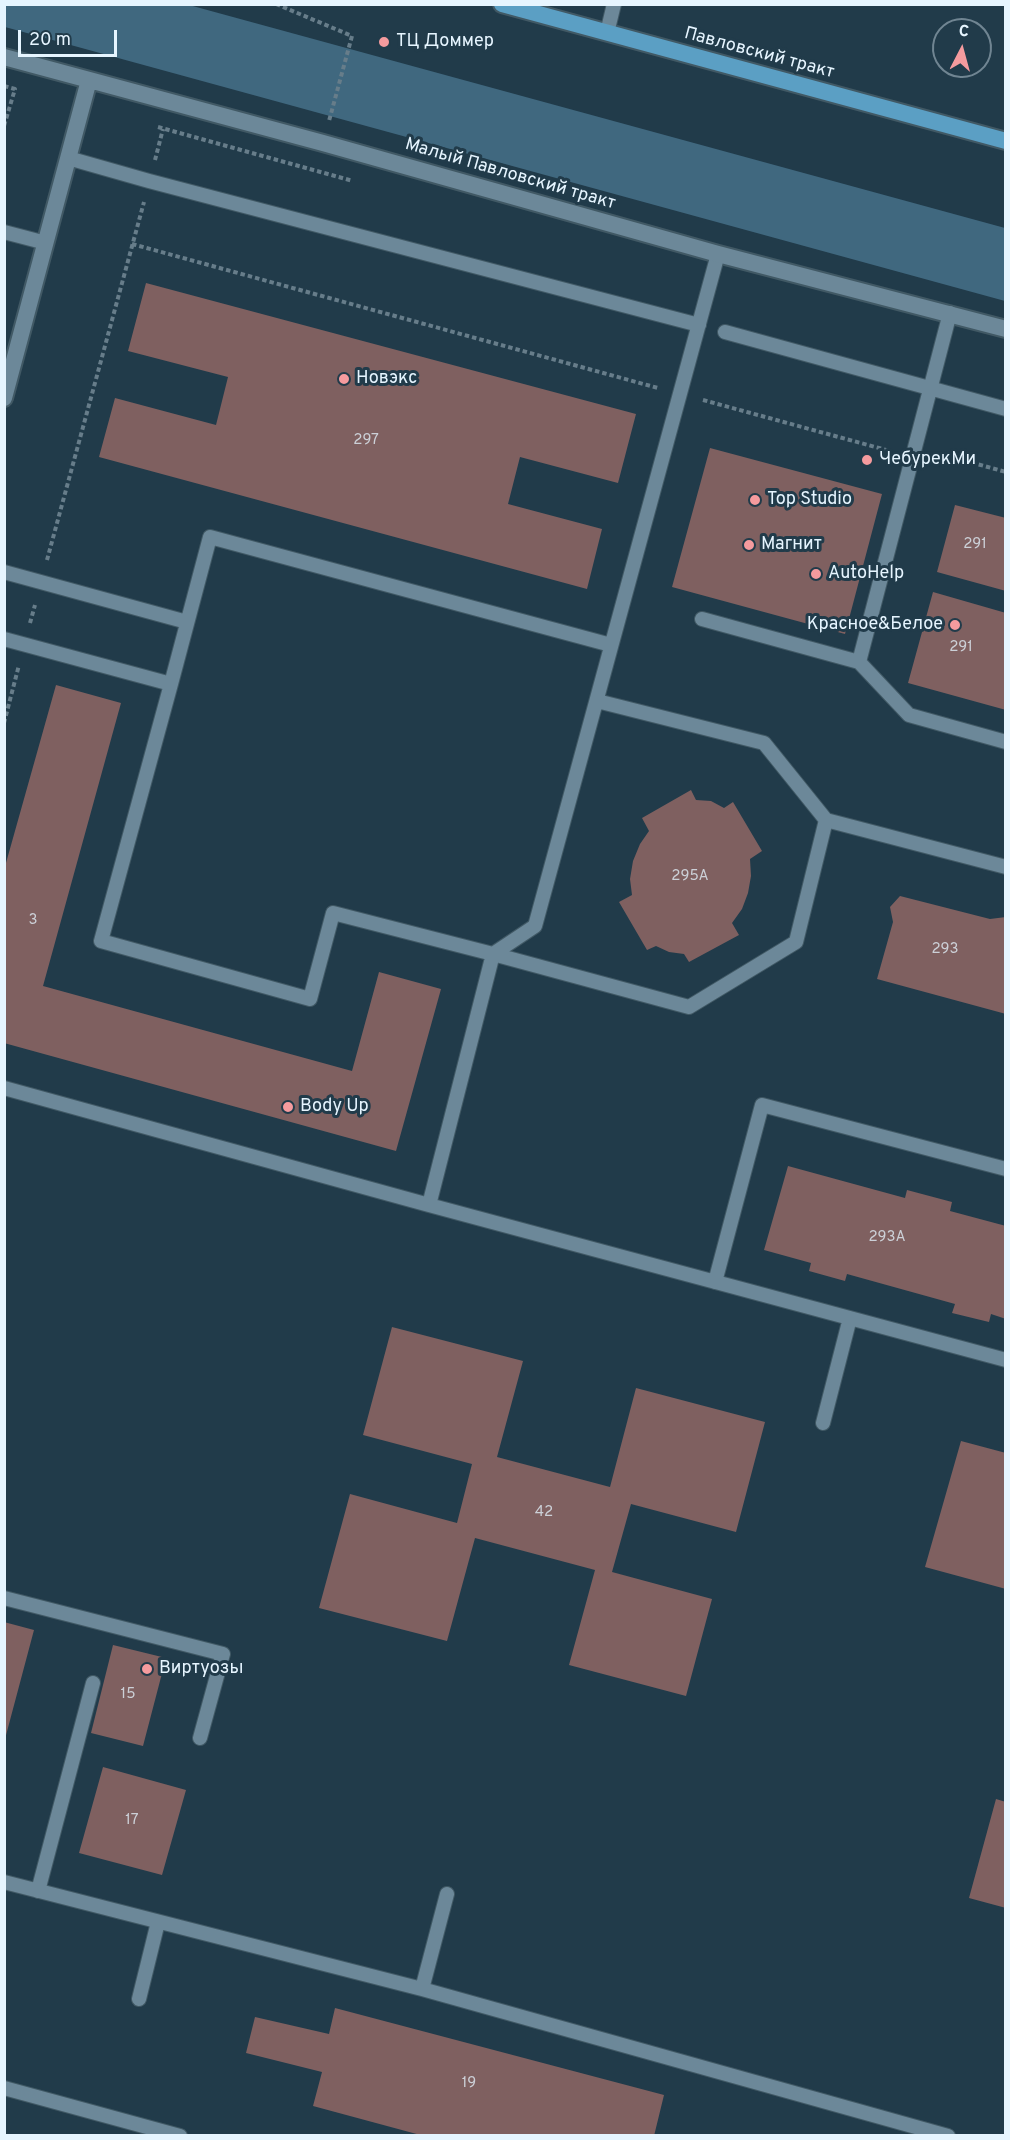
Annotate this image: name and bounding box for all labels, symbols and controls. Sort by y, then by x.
scale bar [21,18,120,56]
north arrow [932,18,992,78]
text: С [958,22,970,43]
street label: Павловский тракт [682,24,836,84]
text: 20 m [29,29,71,52]
place label: ТЦ Доммер [396,31,494,53]
marker: ТЦ Доммер [377,35,391,49]
street label: Малый Павловский тракт [402,135,618,215]
place label: Новэкс [356,368,417,390]
marker: Новэкс [337,372,351,386]
house number: 297 [353,432,379,450]
place label: ЧебурекМи [879,449,976,471]
marker: ЧебурекМи [860,453,874,467]
place label: Top Studio [767,489,852,511]
marker: Top Studio [748,493,762,507]
place label: Магнит [761,534,822,556]
house number: 291 [963,536,987,554]
marker: Магнит [742,538,756,552]
place label: AutoHelp [828,563,904,585]
marker: AutoHelp [809,567,823,581]
place label: Красное&Белое [807,614,943,636]
marker: Красное&Белое [948,618,962,632]
house number: 291 [949,639,973,657]
house number: 295А [671,868,709,886]
house number: 3 [28,912,38,930]
house number: 293 [931,941,959,959]
place label: Body Up [300,1096,369,1118]
marker: Body Up [281,1100,295,1114]
house number: 293А [868,1229,906,1247]
house number: 42 [535,1504,553,1522]
place label: Виртуозы [159,1658,243,1680]
marker: Виртуозы [140,1662,154,1676]
house number: 15 [121,1686,135,1704]
house number: 17 [125,1812,139,1830]
house number: 19 [462,2075,476,2093]

